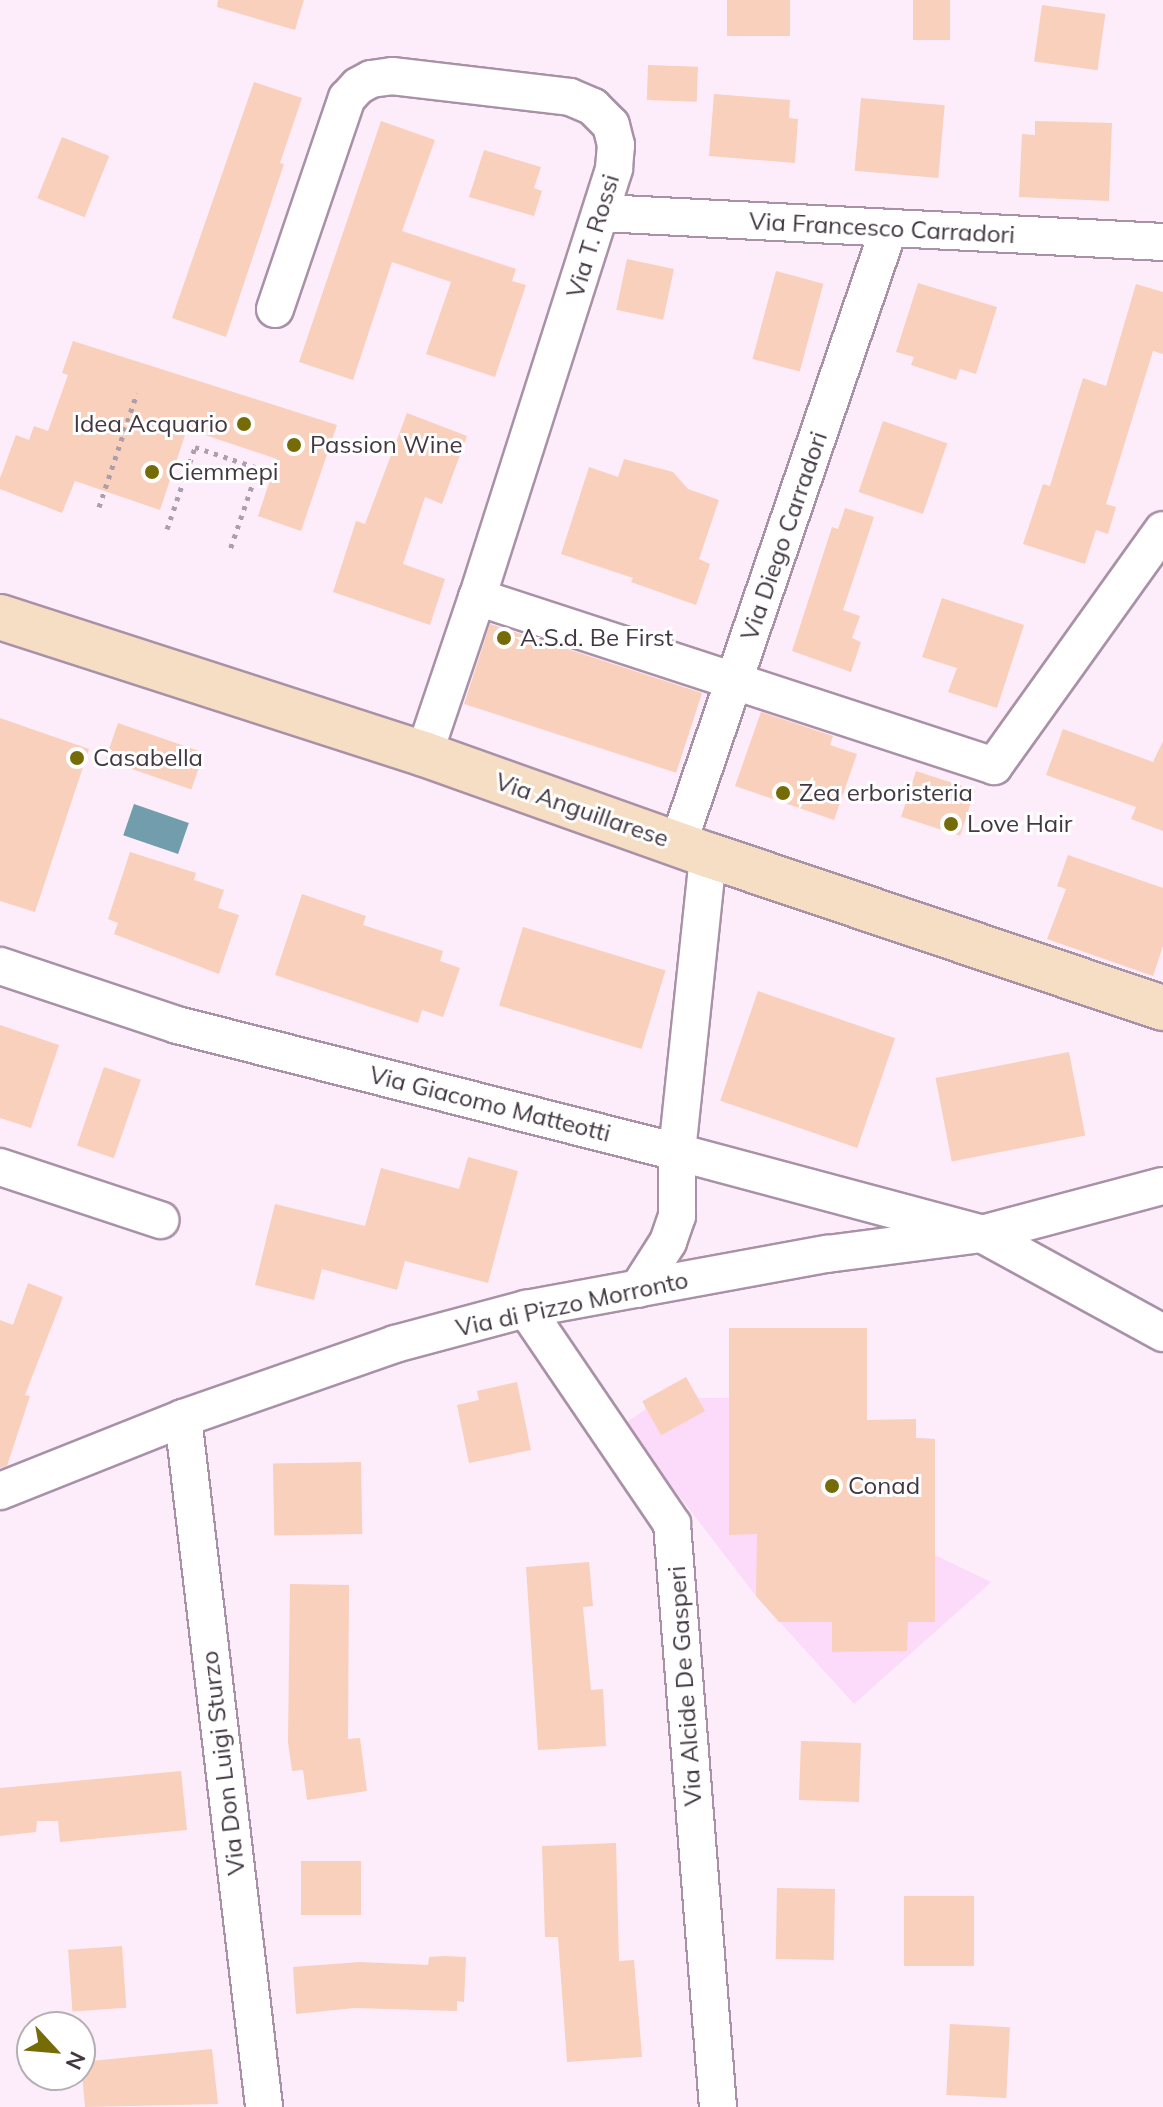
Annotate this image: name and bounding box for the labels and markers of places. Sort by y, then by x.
place label: Idea Acquario [74,410,228,438]
marker: Idea Acquario [235,415,253,433]
place label: Passion Wine [310,431,463,459]
marker: Passion Wine [285,436,303,454]
place label: Ciemmepi [168,458,278,486]
marker: Ciemmepi [143,463,161,481]
place label: A.S.d. Be First [520,624,673,652]
marker: A.S.d. Be First [495,629,513,647]
place label: Casabella [93,744,203,772]
marker: Casabella [68,749,86,767]
place label: Zea erboristeria [799,779,973,807]
marker: Zea erboristeria [774,784,792,802]
place label: Love Hair [967,810,1073,838]
marker: Love Hair [942,815,960,833]
place label: Conad [848,1472,920,1500]
marker: Conad [823,1477,841,1495]

